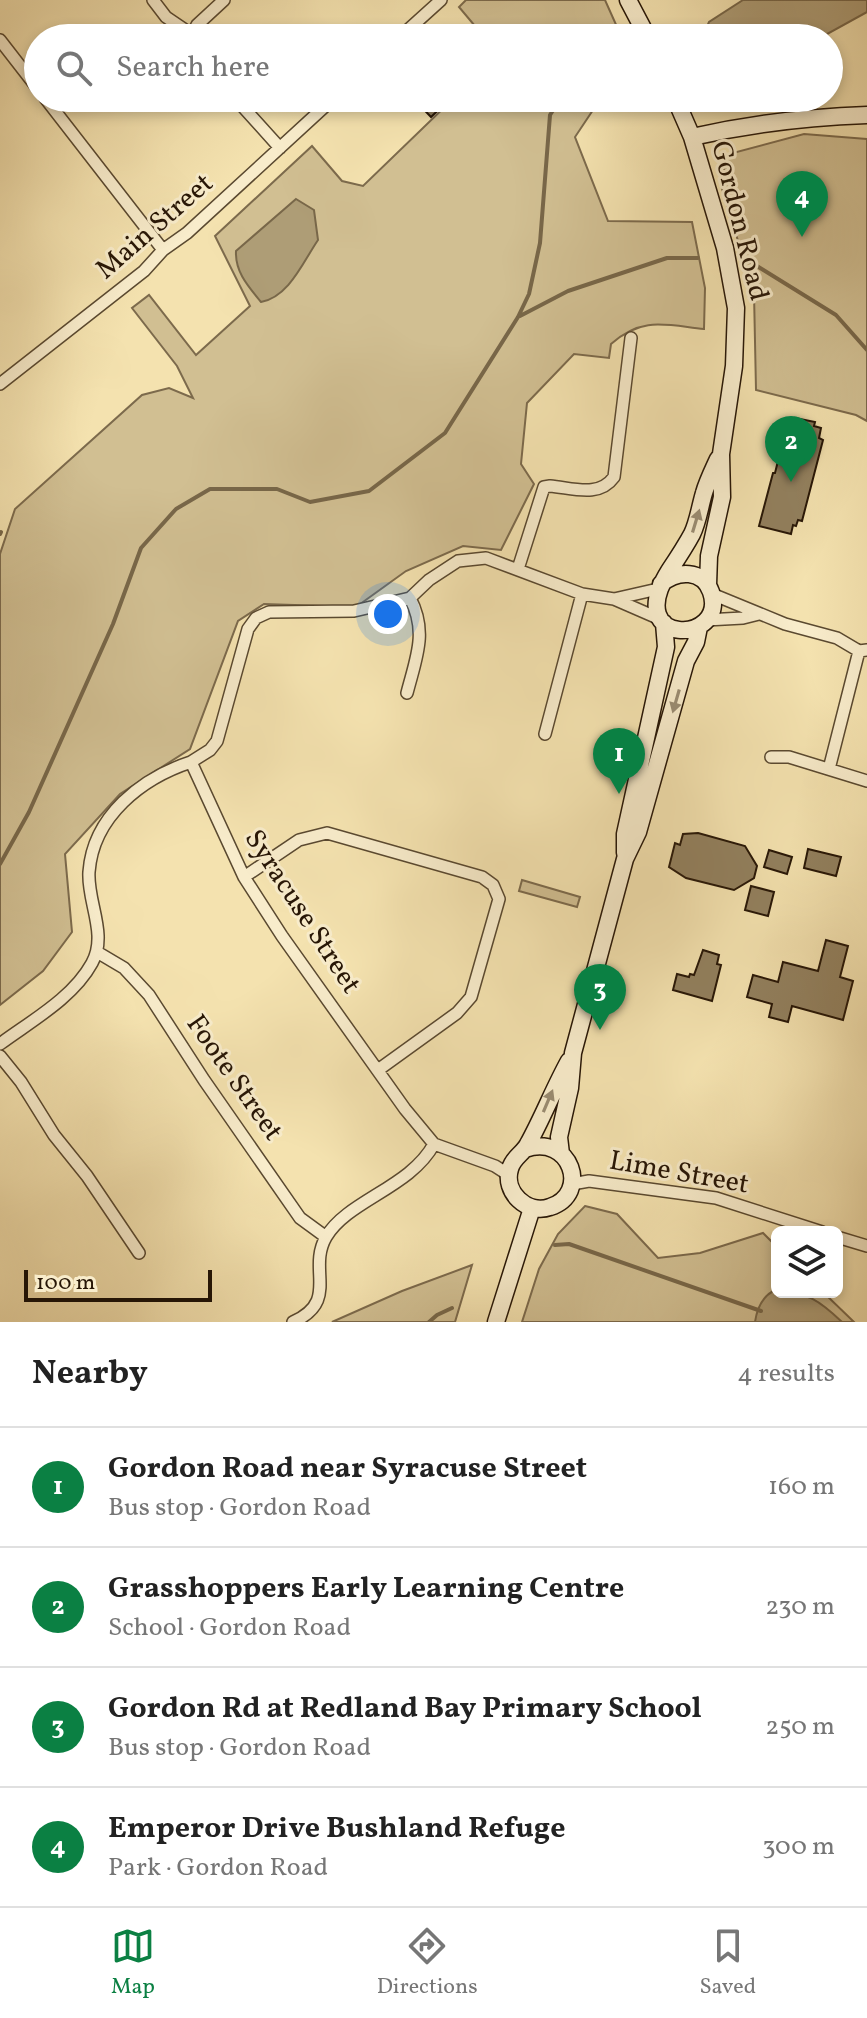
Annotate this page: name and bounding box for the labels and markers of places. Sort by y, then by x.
pin: 4 [776,171,828,237]
pin: 2 [765,416,817,482]
pin: 1 [593,728,645,794]
pin: 3 [574,964,626,1030]

